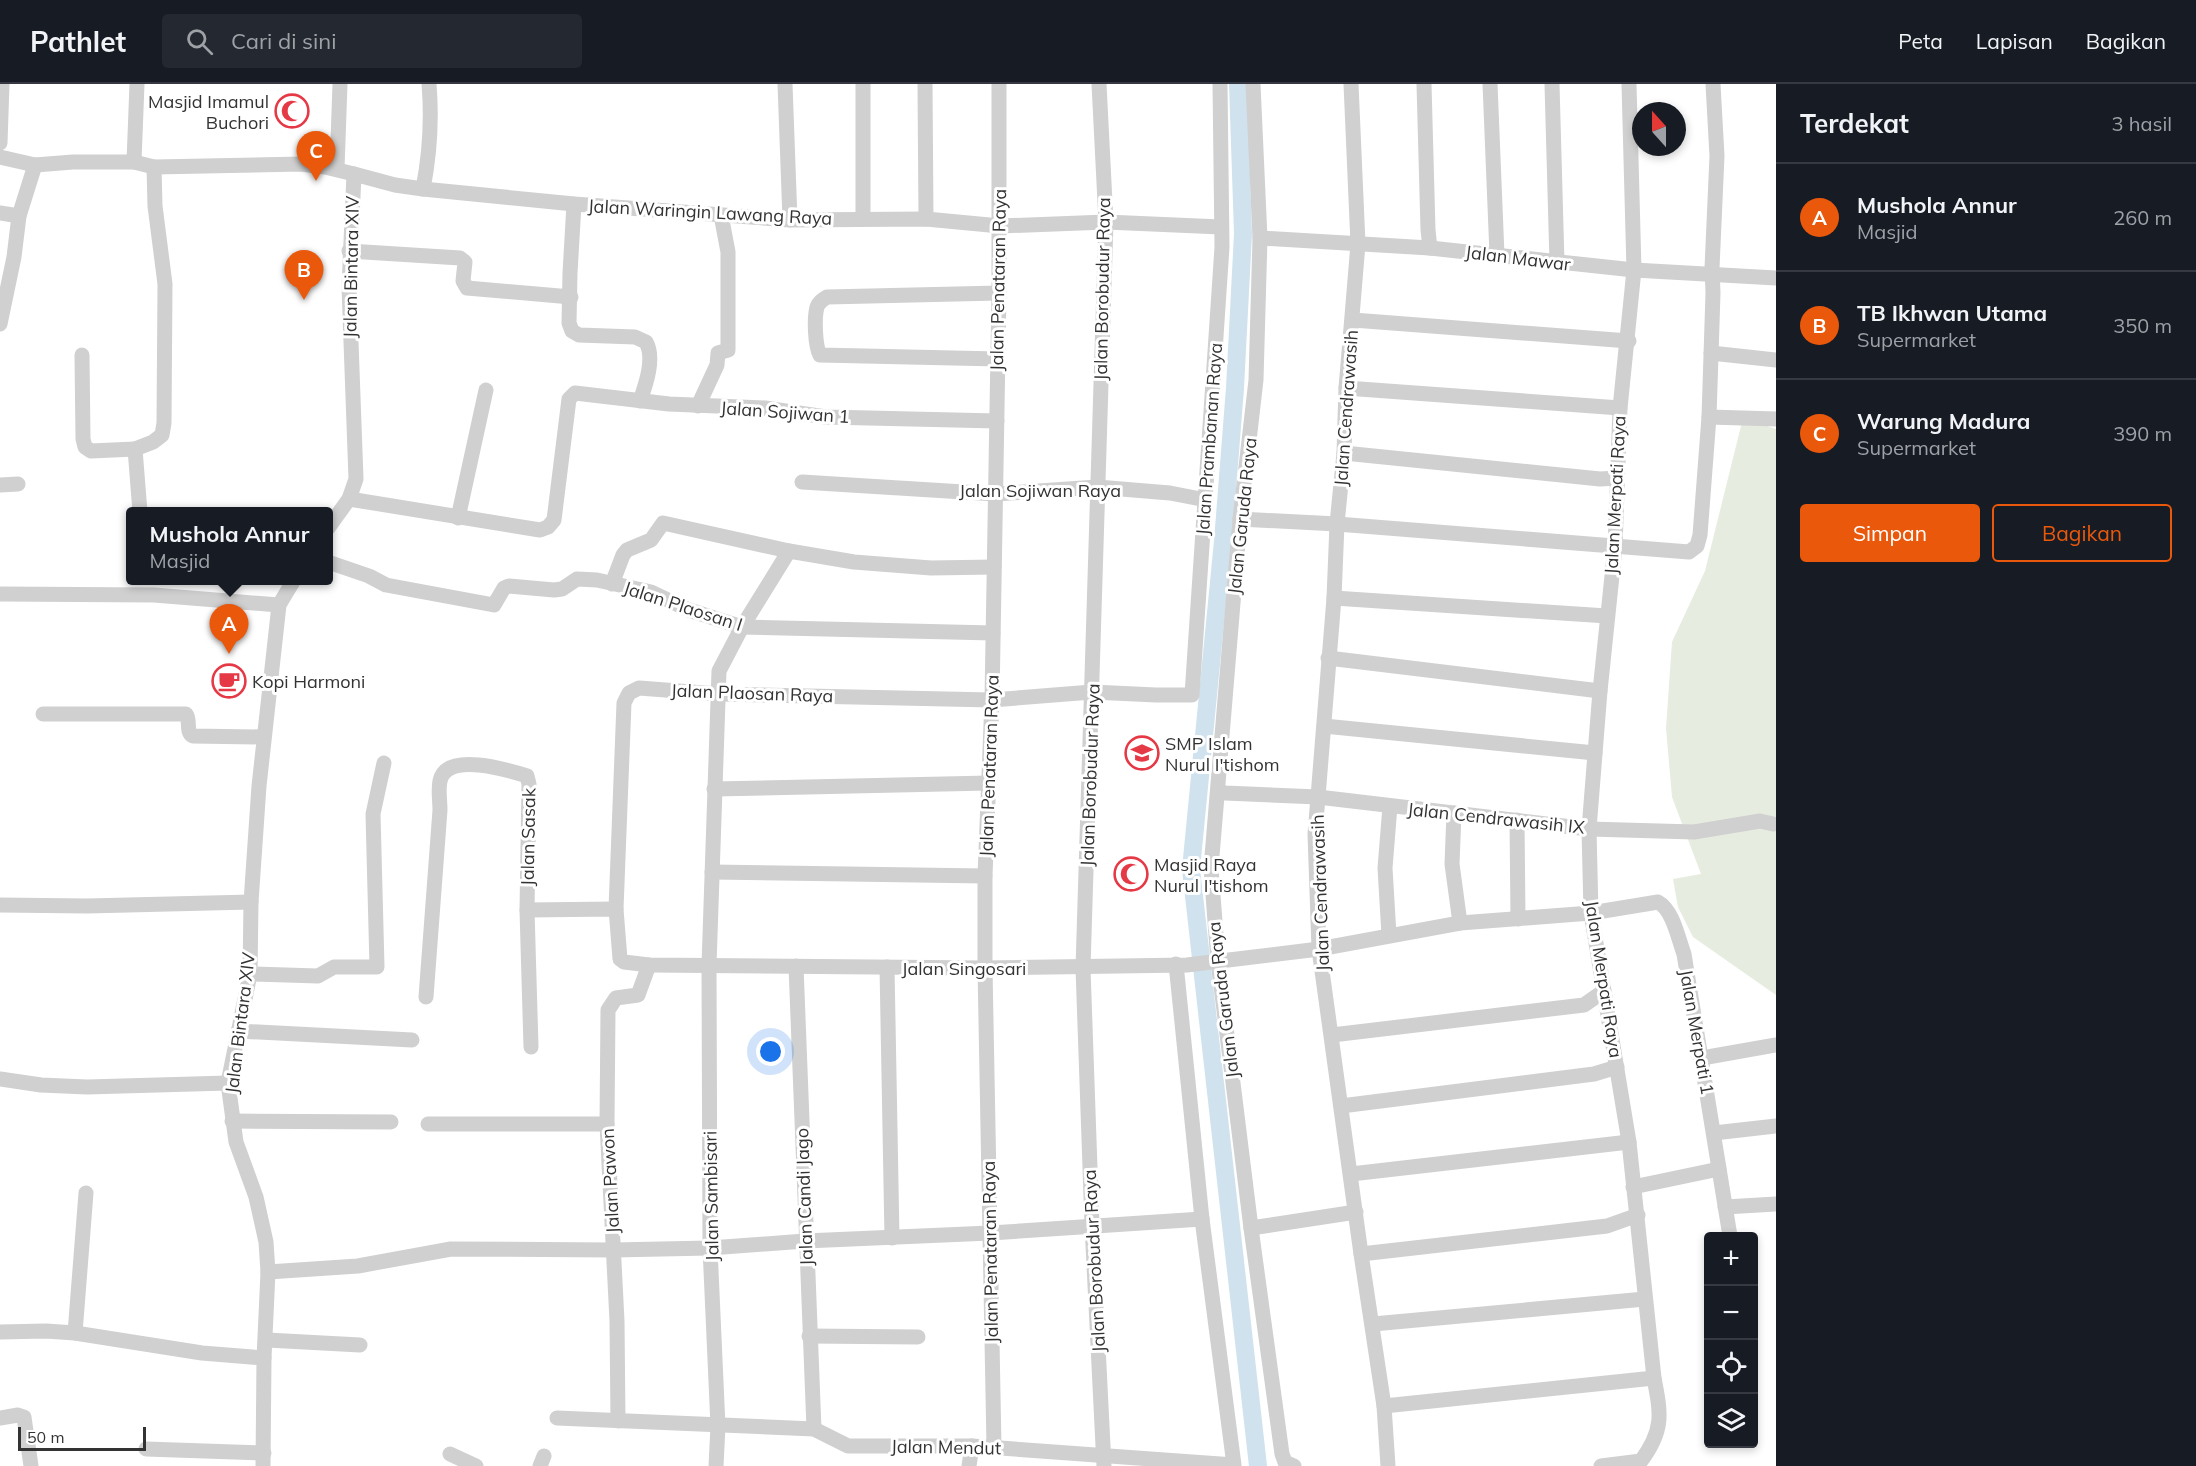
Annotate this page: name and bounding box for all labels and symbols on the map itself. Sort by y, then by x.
place label: Masjid Imamul Buchori [148,90,269,134]
mosque icon: Masjid Imamul Buchori [274,93,310,129]
north arrow [1632,102,1686,156]
pin: C [296,132,336,181]
street label: Jalan Penataran Raya [985,189,1011,371]
street label: Jalan Waringin Lawang Raya [587,194,833,230]
street label: Jalan Bintara XIV [338,195,364,338]
street label: Jalan Borobudur Raya [1089,197,1115,381]
street label: Jalan Mawar [1464,240,1572,276]
pin: B [284,250,324,300]
street label: Jalan Cendrawasih [1329,329,1363,487]
street label: Jalan Prambanan Raya [1191,342,1227,536]
street label: Jalan Sojiwan 1 [720,396,850,428]
street label: Jalan Merpati Raya [1599,415,1631,575]
street label: Jalan Garuda Raya [1222,436,1262,596]
street label: Jalan Sojiwan Raya [959,479,1121,502]
street label: Jalan Plaosan I [621,576,745,636]
pin: A [210,604,248,654]
cafe icon: Kopi Harmoni [211,663,247,699]
place label: Kopi Harmoni [252,670,365,693]
street label: Jalan Penataran Raya [974,674,1004,858]
street label: Jalan Plaosan Raya [670,679,834,707]
street label: Jalan Borobudur Raya [1075,683,1105,867]
place label: SMP Islam Nurul I'tishom [1165,732,1280,776]
school or university icon: SMP Islam Nurul I'tishom [1124,735,1160,771]
street label: Jalan Sasak [516,787,540,886]
street label: Jalan Cendrawasih IX [1406,797,1586,839]
street label: Jalan Cendrawasih [1306,814,1334,972]
place label: Masjid Raya Nurul I'tishom [1154,853,1269,897]
mosque icon: Masjid Raya Nurul I'tishom [1113,856,1149,892]
street label: Jalan Merpati Raya [1580,899,1628,1059]
street label: Jalan Garuda Raya [1202,920,1244,1080]
street label: Jalan Bintara XIV [220,951,260,1095]
street label: Jalan Singosari [902,957,1026,980]
street label: Jalan Merpati 1 [1675,968,1719,1096]
your location [756,1037,785,1066]
street label: Jalan Pawon [596,1128,624,1234]
street label: Jalan Candi Jago [790,1128,818,1266]
street label: Jalan Sambisari [698,1131,724,1261]
street label: Jalan Penataran Raya [977,1161,1003,1343]
street label: Jalan Borobudur Raya [1078,1169,1110,1353]
scale bar [18,1424,146,1452]
street label: Jalan Mendut [891,1435,1001,1459]

